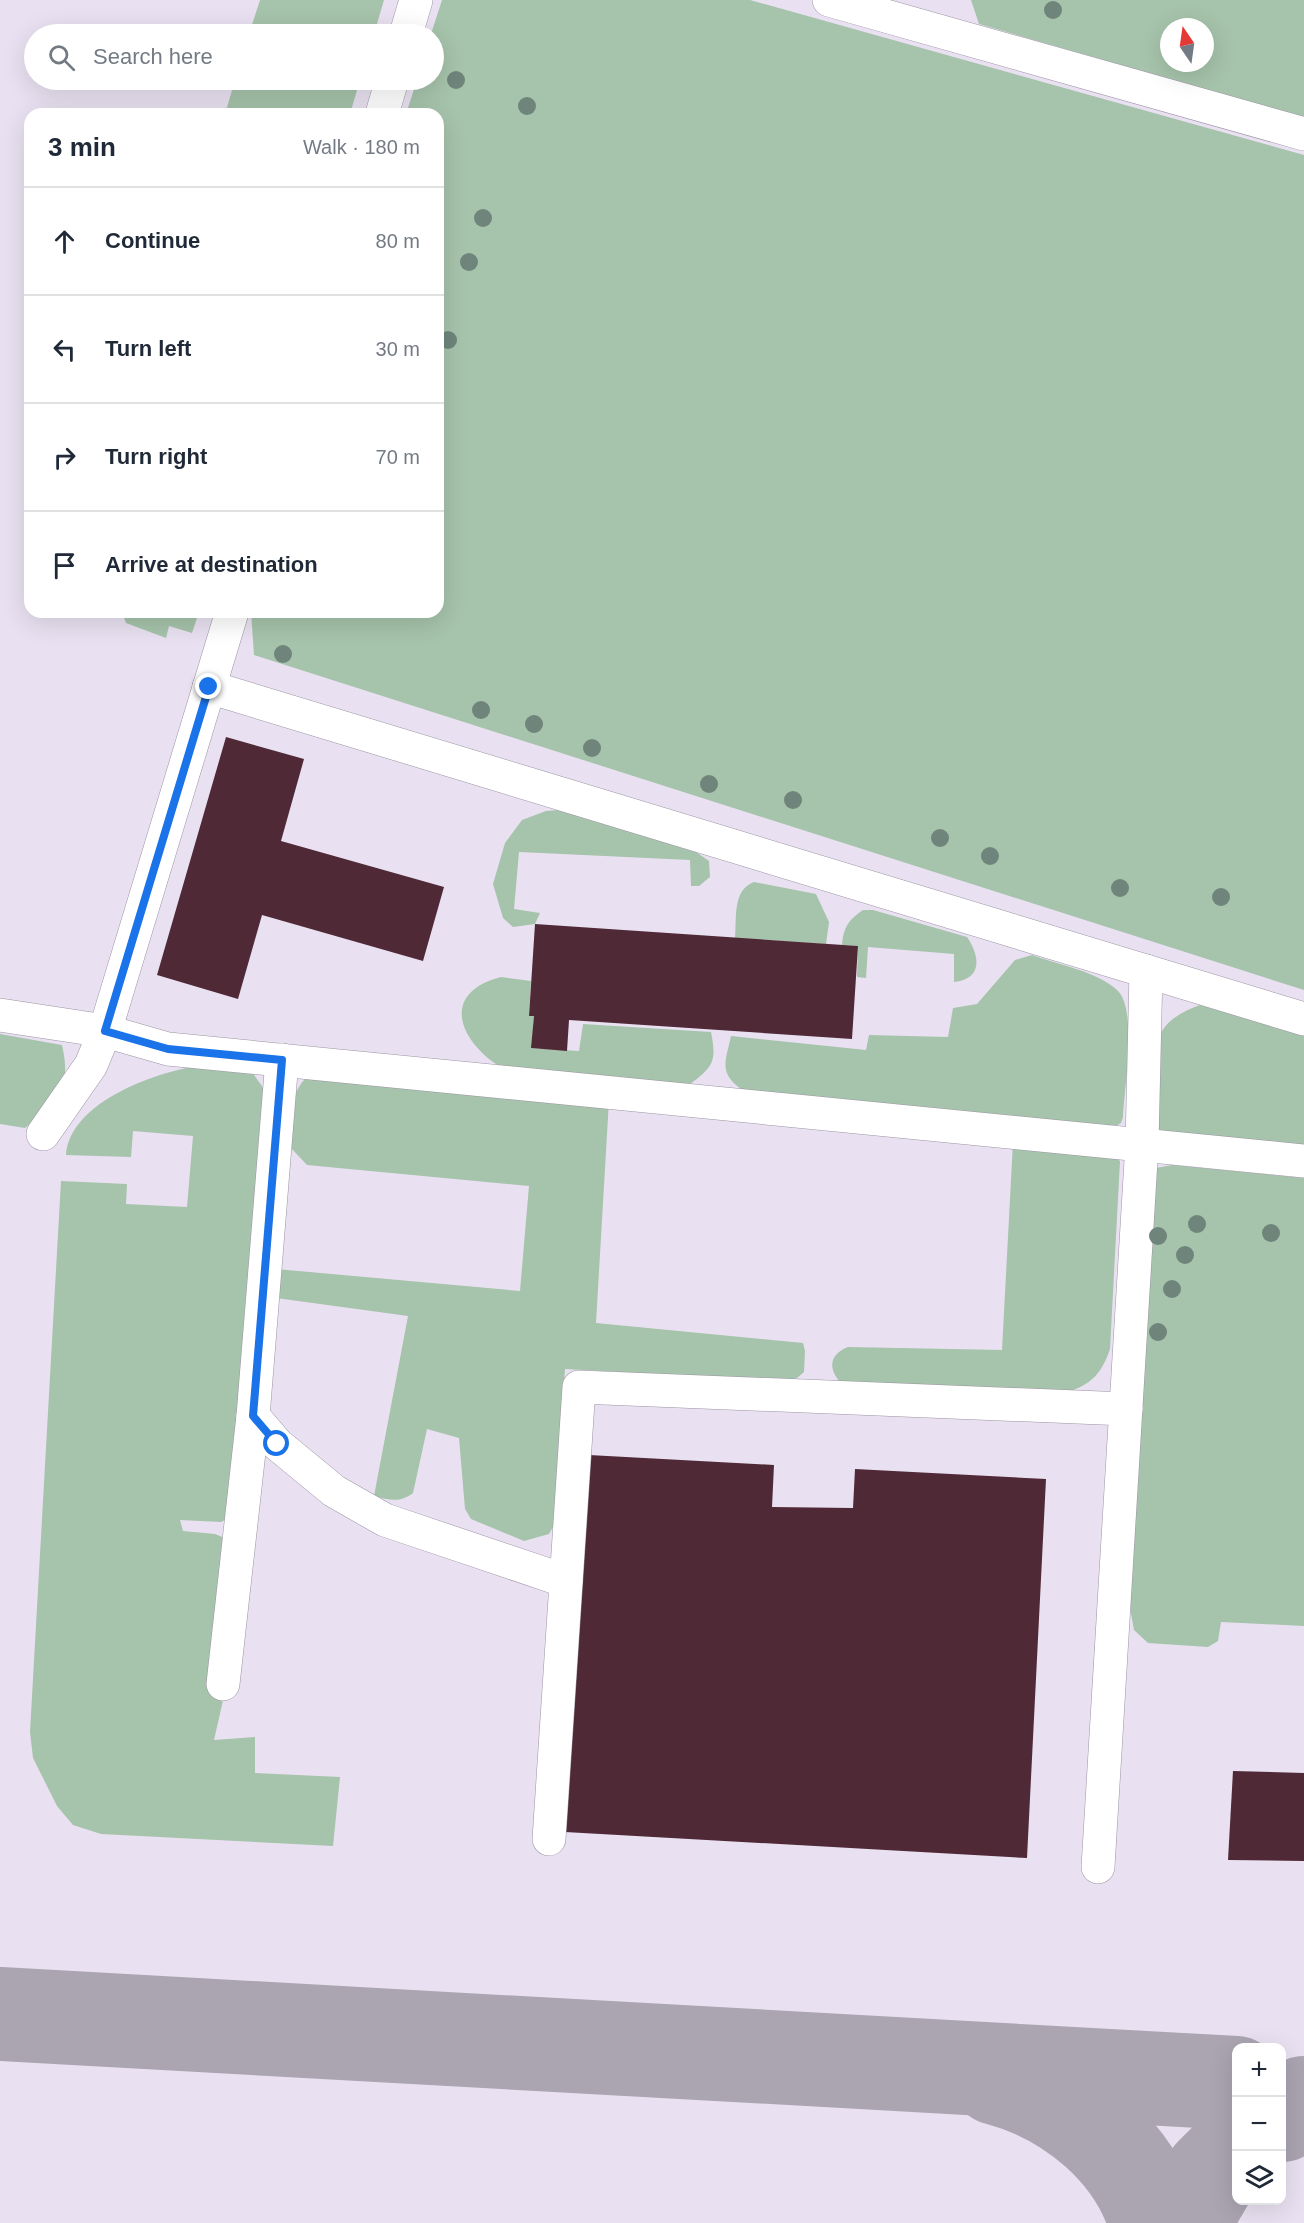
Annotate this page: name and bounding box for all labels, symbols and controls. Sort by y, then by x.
north arrow [1160,18,1214,72]
search box [24,24,444,90]
icon: search [45,41,78,74]
text: Search here [93,44,213,69]
text: 3 min [48,132,116,162]
text: Walk · 180 m [303,136,420,158]
icon: ahead [48,225,81,258]
text: Continue [105,228,200,253]
text: 80 m [376,230,420,252]
icon: left [48,333,81,366]
text: Turn left [105,336,191,361]
text: 30 m [376,338,420,360]
icon: right [48,441,81,474]
text: Turn right [105,444,207,469]
text: 70 m [376,446,420,468]
icon: arrive [48,549,81,582]
text: Arrive at destination [105,552,318,577]
route end [195,673,221,699]
route start [263,1430,289,1456]
map controls [1232,2043,1286,2205]
button: + [1232,2043,1286,2097]
button: − [1232,2097,1286,2151]
button: layers [1232,2151,1286,2205]

